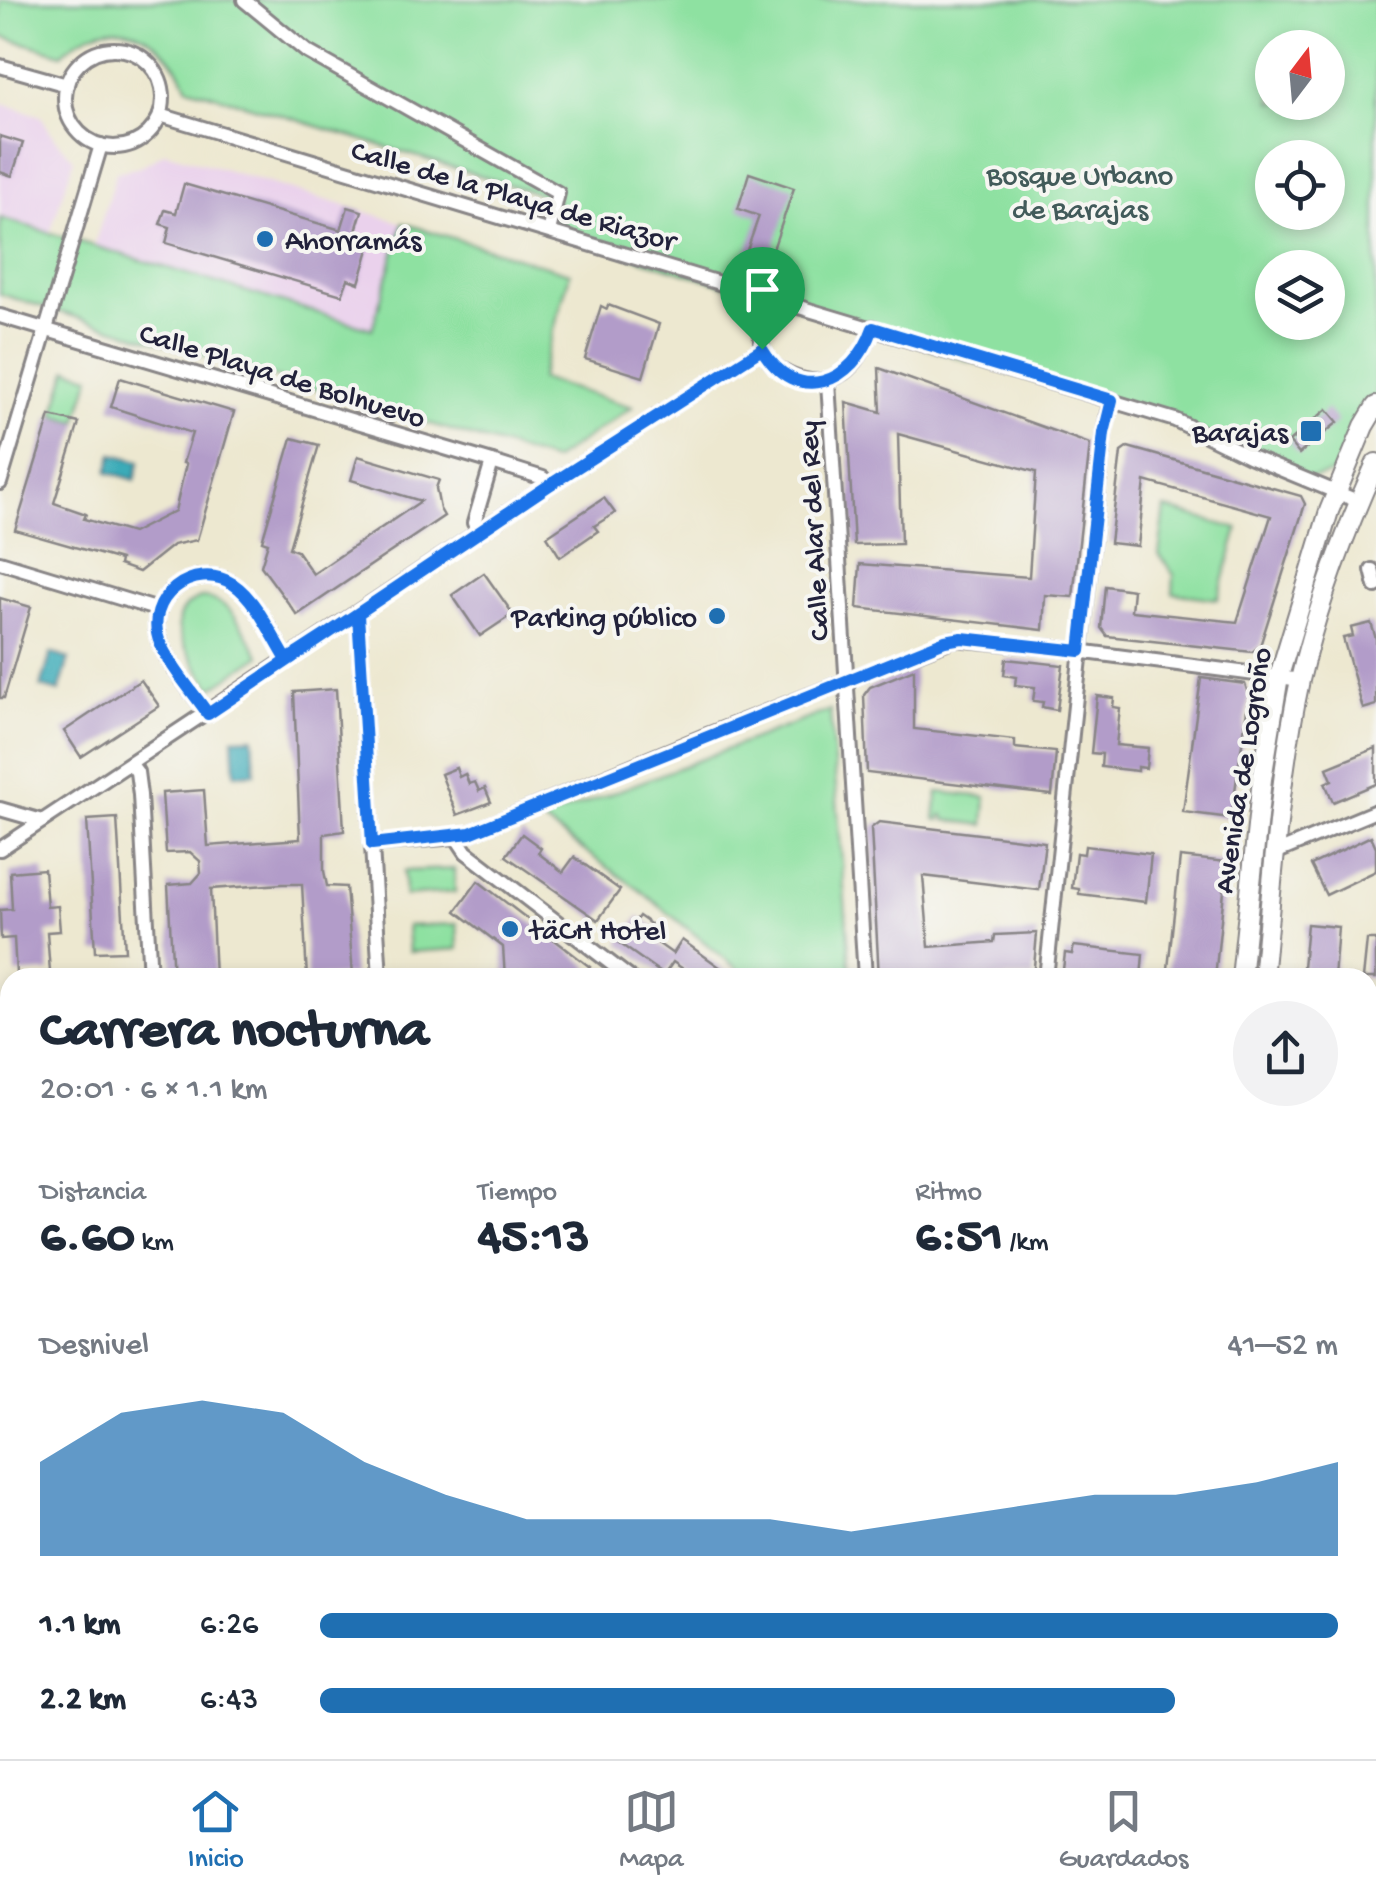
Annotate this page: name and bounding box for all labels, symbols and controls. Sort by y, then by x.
north arrow [1255,30,1345,120]
map controls [1255,30,1345,340]
street label: Calle de la Playa de Riazor [346,135,681,262]
button: locate [1255,140,1345,230]
park label: Bosque Urbano de Barajas [986,161,1173,230]
place label: Ahorramás [285,226,422,261]
marker: Ahorramás [254,228,276,250]
pin [720,247,805,350]
button: layers [1255,250,1345,340]
icon: arrive [735,262,790,317]
street label: Calle Playa de Bolnuevo [134,318,429,439]
place label: Barajas [1191,418,1289,453]
marker: Barajas [1298,418,1324,444]
street label: Calle Alar del Rey [793,420,840,642]
place label: Parking público [510,603,697,638]
marker: Parking público [706,605,728,627]
street label: Avenida de Logroño [1209,645,1282,896]
place label: täCH Hotel [528,916,666,951]
marker: täCH Hotel [499,918,521,940]
button: share [1233,1001,1338,1106]
text: Carrera nocturna [40,1002,428,1066]
text: 20:01 · 6 × 1.1 km [40,1072,267,1110]
text: Distancia [40,1177,146,1210]
text: Tiempo [478,1177,557,1210]
text: Ritmo [915,1177,982,1210]
text: 6.60 [40,1210,135,1269]
text: 45:13 [478,1210,589,1269]
text: 6:51 [915,1210,1003,1269]
text: km [135,1227,174,1260]
text: /km [1003,1227,1049,1260]
text: Desnivel [40,1328,149,1366]
text: 41–52 m [1228,1328,1338,1366]
text: 1.1 km [40,1607,120,1645]
text: 6:26 [200,1607,258,1645]
text: 2.2 km [40,1682,126,1720]
text: 6:43 [200,1682,258,1720]
tab: Inicio [188,1784,244,1877]
tab: Mapa [619,1784,684,1877]
tab: Guardados [1059,1784,1188,1877]

